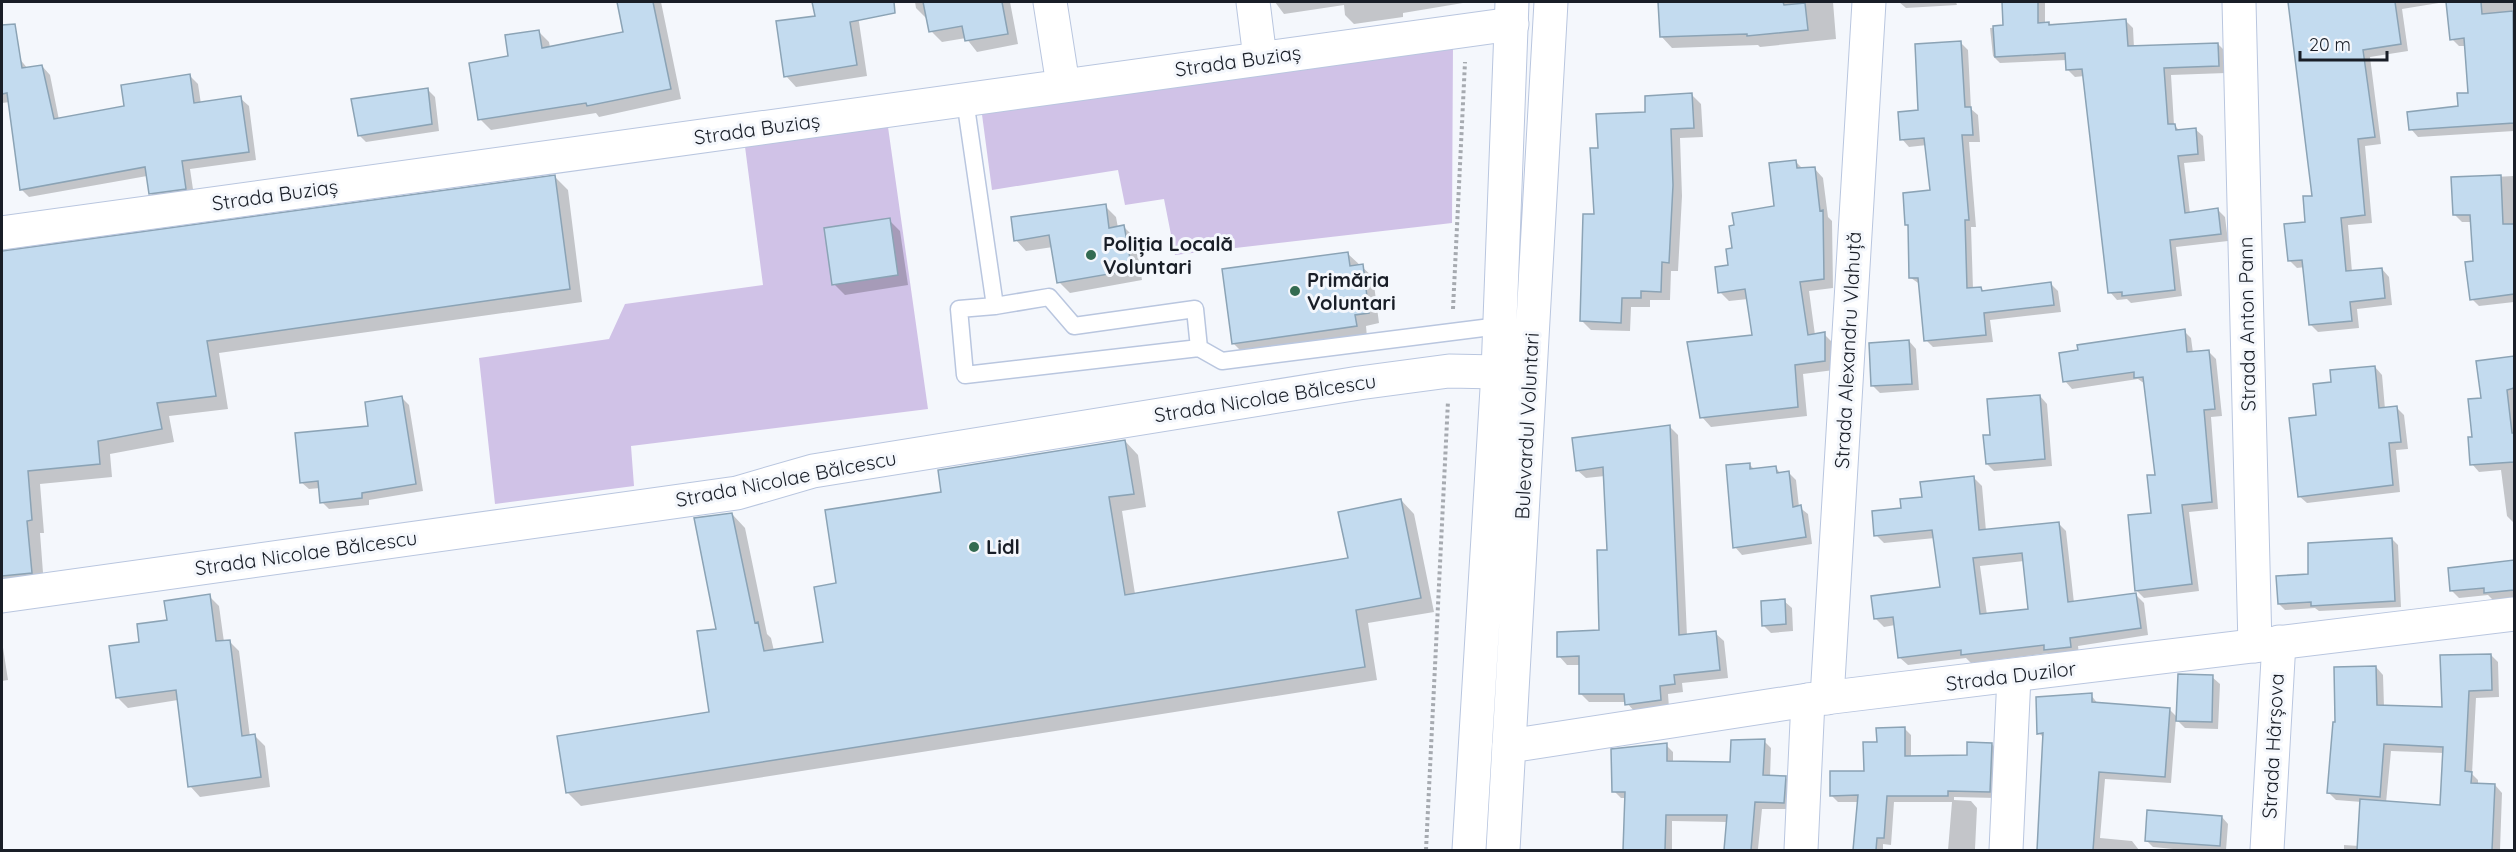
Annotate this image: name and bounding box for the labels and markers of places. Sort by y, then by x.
place label: Poliția Locală Voluntari [1103,231,1233,279]
marker: Poliția Locală Voluntari [1084,248,1098,262]
place label: Primăria Voluntari [1307,267,1396,315]
marker: Primăria Voluntari [1288,284,1302,298]
place label: Lidl [986,534,1020,559]
marker: Lidl [967,540,981,554]

